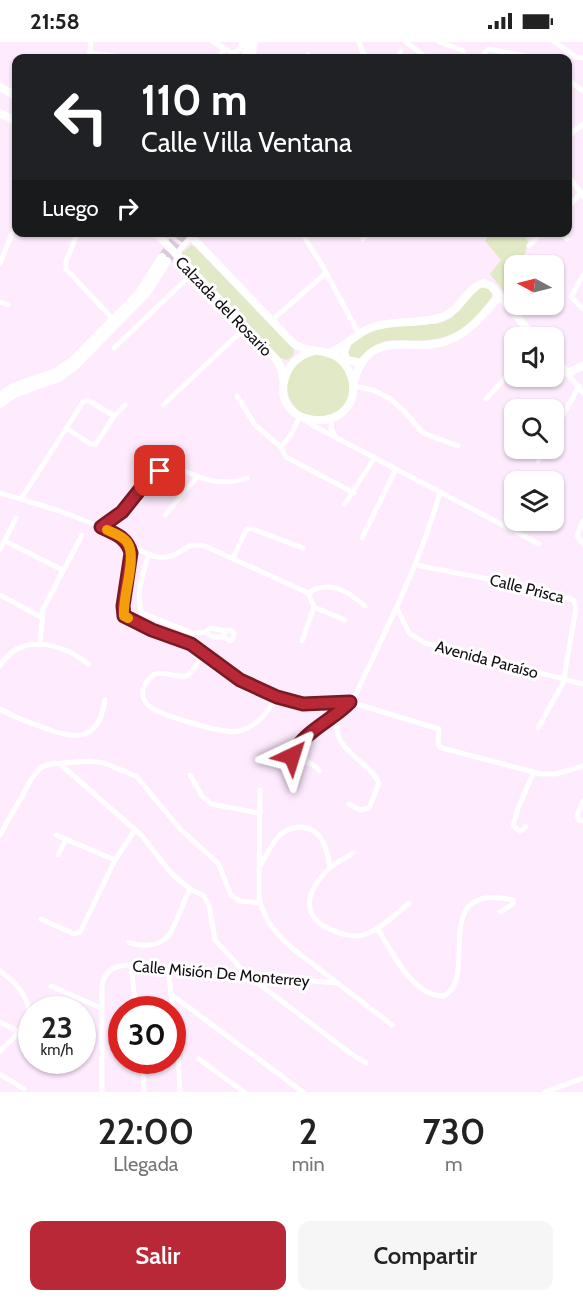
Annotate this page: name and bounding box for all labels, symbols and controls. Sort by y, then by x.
text: 21:58 [30,8,80,35]
text: 110 m [141,74,248,126]
icon: left [42,78,120,156]
text: Calle Villa Ventana [141,126,352,159]
icon: right [111,192,144,225]
text: Luego [42,195,99,222]
street label: Calzada del Rosario [171,253,276,360]
north arrow [504,255,564,315]
map controls [504,255,564,531]
button: sound [504,327,564,387]
button: search [504,399,564,459]
pin [134,445,185,496]
icon: arrive [143,454,176,487]
button: layers [504,471,564,531]
street label: Calle Prisca [488,570,566,607]
street label: Avenida Paraíso [433,637,541,682]
position arrow [260,724,324,788]
street label: Calle Misión De Monterrey [132,956,310,991]
speed limit sign: 30 [108,996,186,1074]
text: 23 [41,1009,73,1046]
text: km/h [41,1041,73,1059]
text: 22:00 [98,1109,194,1153]
text: 2 [299,1109,318,1153]
text: 730 [422,1109,485,1153]
text: Llegada [113,1152,178,1176]
text: min [292,1152,325,1176]
text: m [445,1152,463,1176]
button: Salir [30,1221,286,1290]
button: Compartir [298,1221,553,1290]

